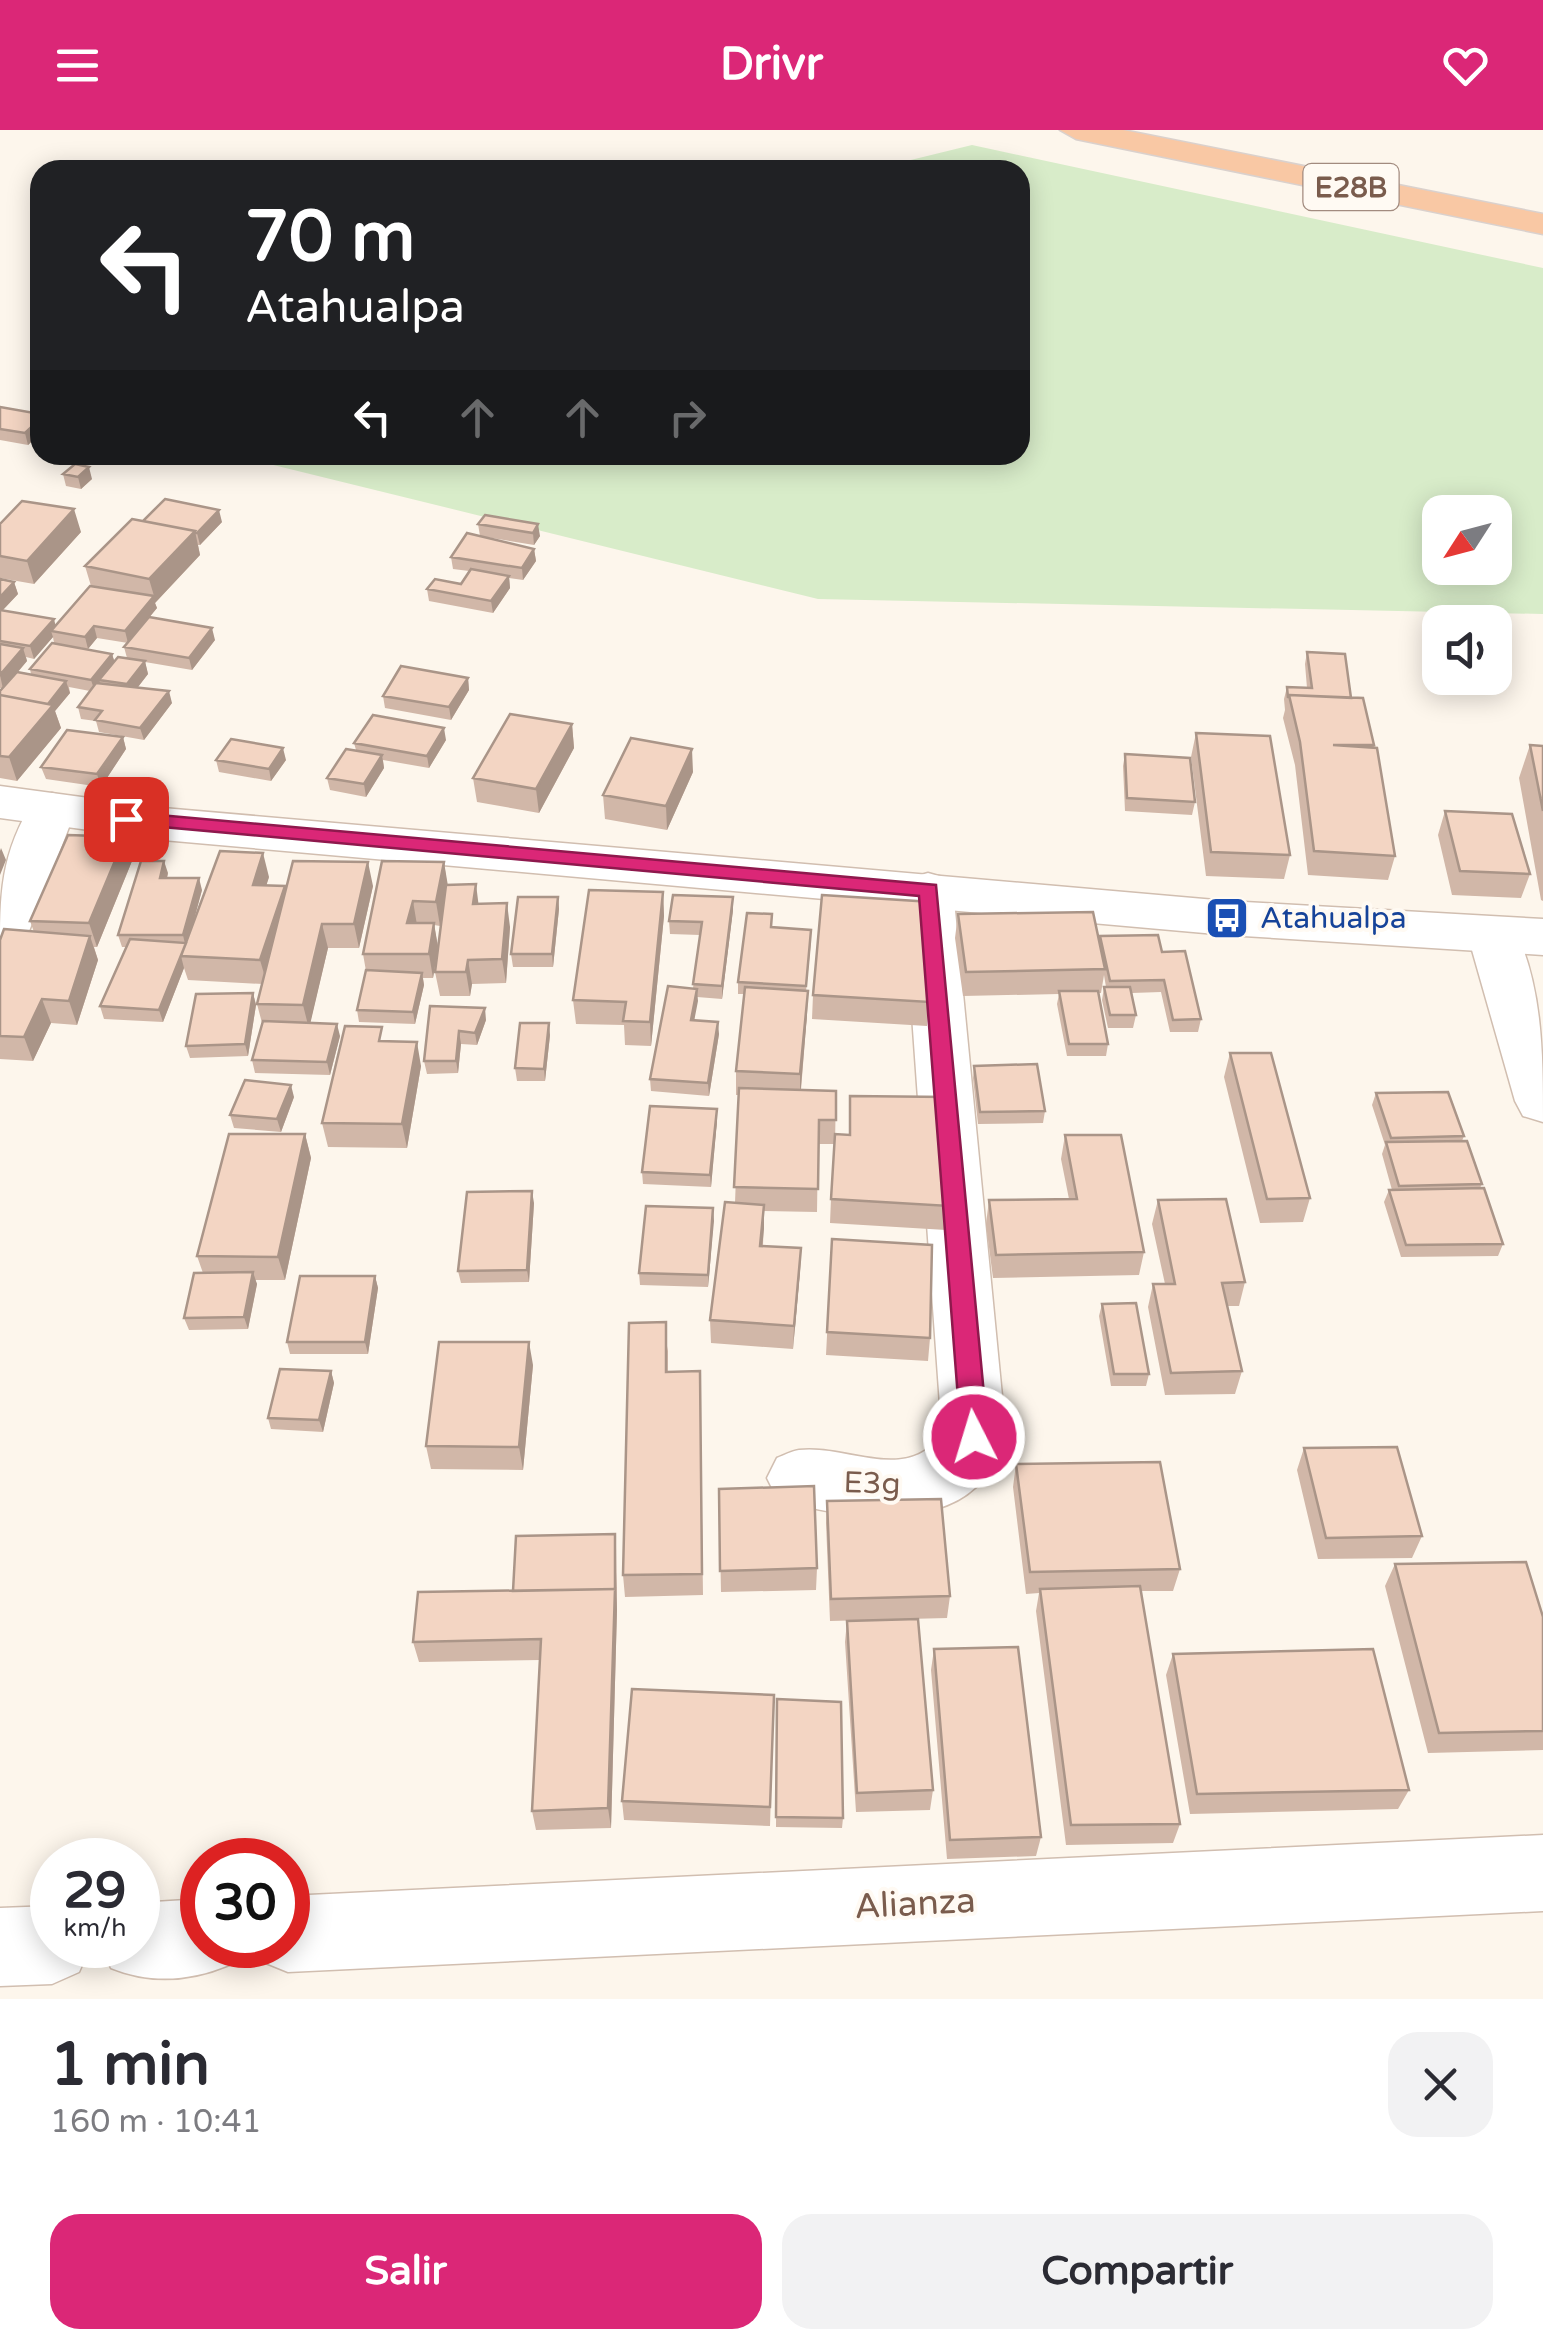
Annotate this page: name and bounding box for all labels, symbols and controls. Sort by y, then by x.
icon: menu [50,38,105,93]
text: Drivr [720,38,823,92]
icon: heart [1438,38,1493,93]
road number: E28B [1304,164,1398,210]
text: 70 m [245,196,415,280]
icon: left [80,200,210,330]
text: Atahualpa [245,281,465,335]
icon: left [345,390,400,445]
icon: ahead [450,390,505,445]
icon: ahead [555,390,610,445]
icon: right [660,390,715,445]
north arrow [1422,495,1512,585]
map controls [1422,495,1512,695]
button: sound [1422,605,1512,695]
pin [84,777,169,862]
icon: arrive [99,792,154,847]
bus stop icon: Atahualpa [1204,895,1250,941]
place label: Atahualpa [1260,900,1407,937]
position arrow [922,1385,1026,1489]
street label: E3g [843,1464,901,1503]
speed limit sign: 30 [180,1838,310,1968]
text: 29 [64,1861,126,1921]
street label: Alianza [853,1880,977,1928]
text: km/h [64,1913,126,1943]
text: 1 min [50,2029,210,2101]
button: close [1388,2032,1493,2137]
text: 160 m · 10:41 [50,2103,262,2141]
button: Salir [50,2214,762,2329]
button: Compartir [782,2214,1493,2329]

